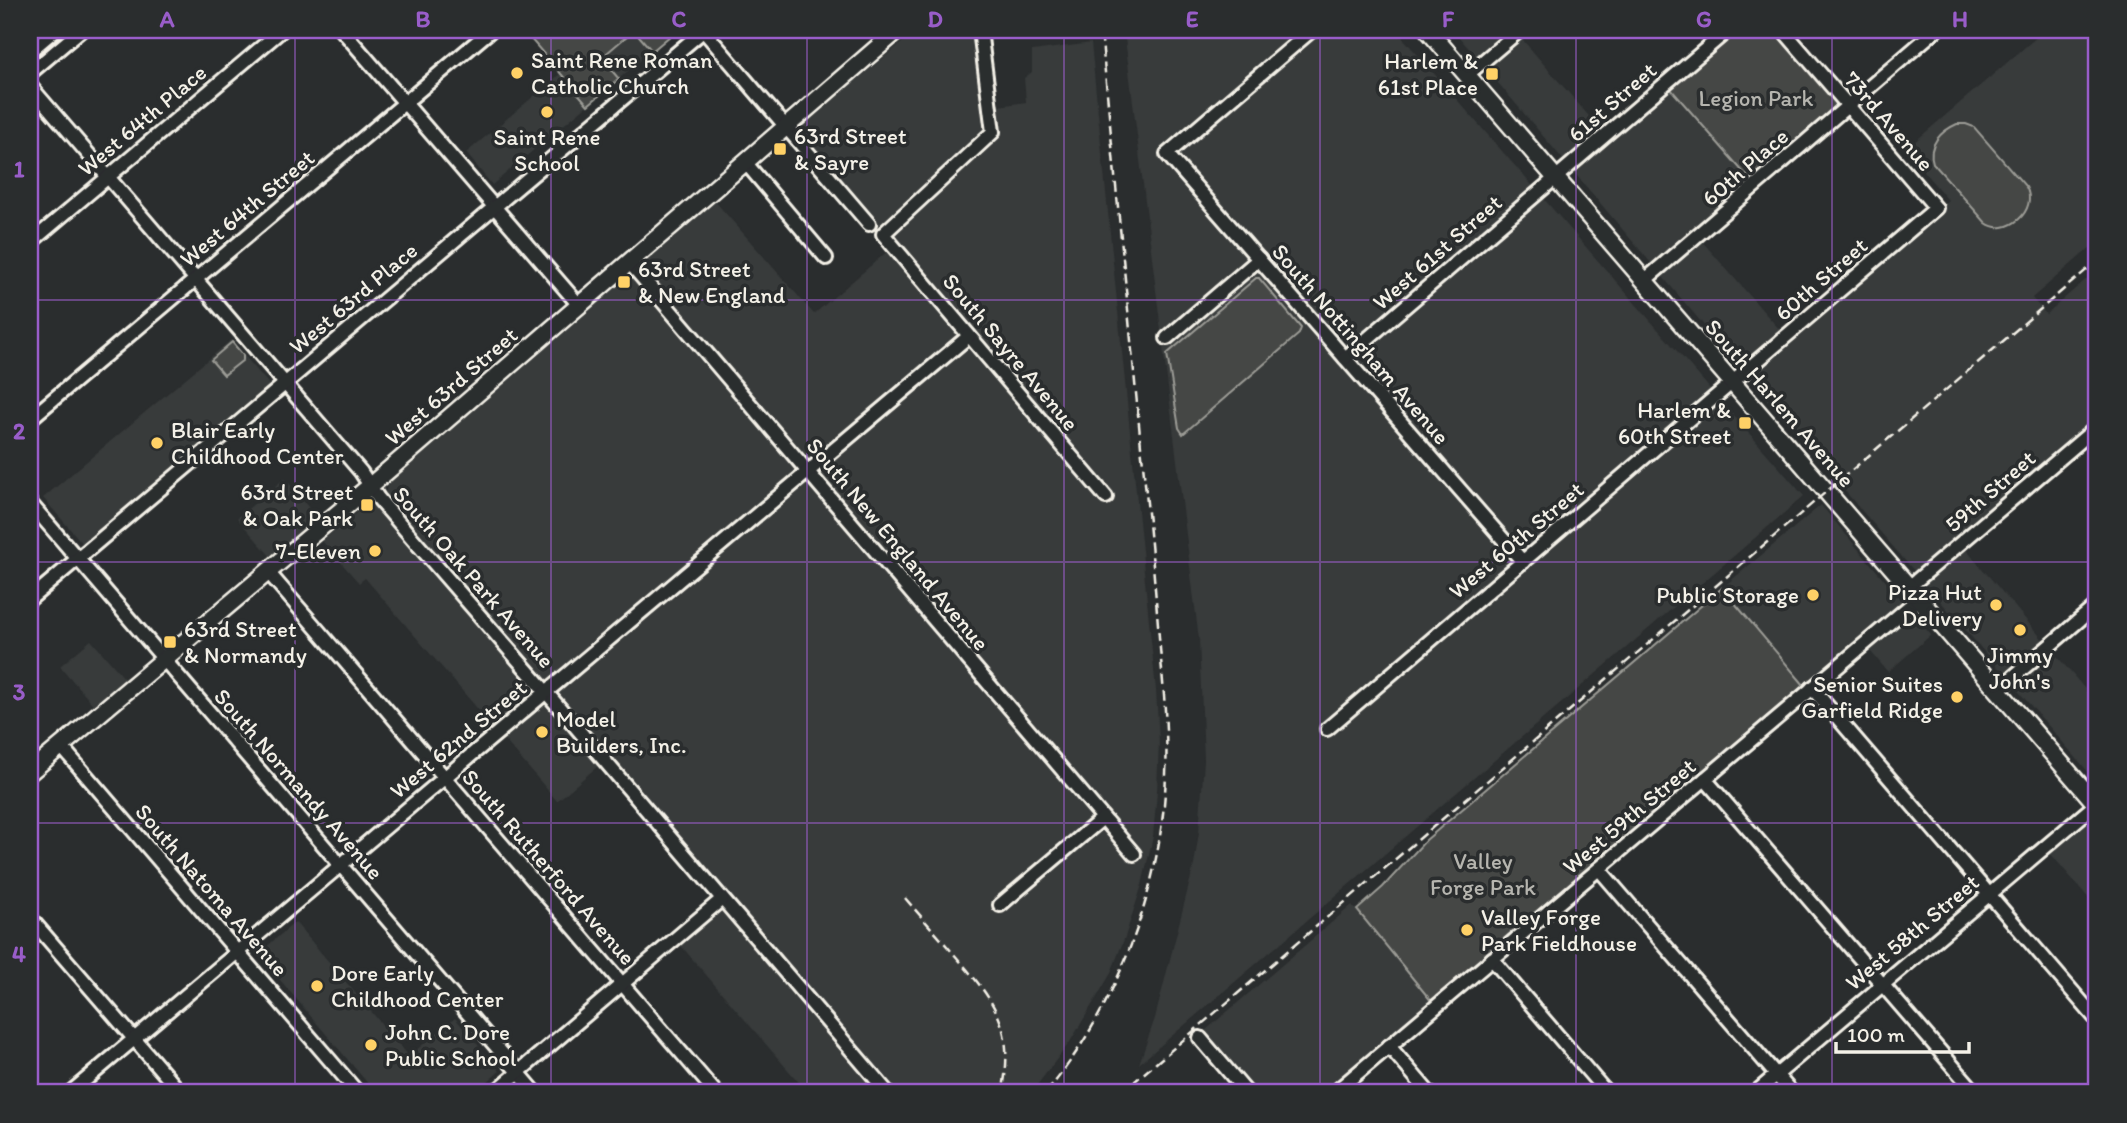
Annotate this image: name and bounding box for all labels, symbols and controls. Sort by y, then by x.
text: A [159,5,175,33]
text: B [416,5,431,33]
text: C [672,5,687,33]
text: D [927,5,943,33]
text: E [1186,5,1199,33]
text: F [1442,5,1455,33]
text: G [1696,5,1712,33]
text: H [1952,5,1968,33]
place label: Saint Rene Roman Catholic Church [531,46,713,100]
place label: Harlem & 61st Place [1378,47,1478,101]
street label: 61st Street [1562,56,1662,148]
street label: West 64th Place [72,58,212,182]
marker: Saint Rene Roman Catholic Church [509,65,525,81]
street label: 73rd Avenue [1838,65,1940,177]
marker: Harlem & 61st Place [1484,66,1500,82]
park label: Legion Park [1699,84,1814,112]
marker: Saint Rene School [539,104,555,120]
place label: 63rd Street & Sayre [794,122,907,176]
street label: 60th Place [1696,122,1794,212]
place label: Saint Rene School [494,123,600,177]
marker: 63rd Street & Sayre [772,141,788,157]
street label: West 64th Street [174,144,320,272]
text: 1 [14,155,25,183]
street label: West 61st Street [1367,188,1507,316]
street label: 60th Street [1769,231,1873,327]
street label: West 63rd Place [283,236,423,360]
street label: South Nottingham Avenue [1266,238,1456,450]
place label: 63rd Street & New England [638,255,786,309]
street label: South Sayre Avenue [937,268,1085,436]
marker: 63rd Street & New England [616,274,632,290]
street label: South Harlem Avenue [1699,313,1861,493]
street label: West 63rd Street [379,321,523,451]
place label: Harlem & 60th Street [1618,396,1731,450]
marker: Harlem & 60th Street [1737,415,1753,431]
place label: Blair Early Childhood Center [171,416,344,470]
text: 2 [13,417,26,445]
street label: South New England Avenue [801,432,995,656]
marker: Blair Early Childhood Center [149,435,165,451]
street label: 59th Street [1939,444,2041,538]
street label: West 60th Street [1443,475,1589,605]
place label: 63rd Street & Oak Park [240,478,353,532]
street label: South Oak Park Avenue [387,480,561,674]
marker: 63rd Street & Oak Park [359,497,375,513]
place label: 7-Eleven [276,537,361,565]
marker: 7-Eleven [367,543,383,559]
place label: Pizza Hut Delivery [1888,578,1982,632]
place label: Public Storage [1656,581,1799,609]
marker: Public Storage [1805,587,1821,603]
marker: Pizza Hut Delivery [1988,597,2004,613]
place label: 63rd Street & Normandy [184,615,307,669]
marker: Jimmy John's [2012,622,2028,638]
marker: 63rd Street & Normandy [162,634,178,650]
place label: Jimmy John's [1987,641,2053,695]
place label: Senior Suites Garfield Ridge [1801,670,1943,724]
street label: West 62nd Street [384,674,532,804]
text: 3 [13,678,26,706]
street label: South Normandy Avenue [208,683,390,885]
marker: Senior Suites Garfield Ridge [1949,689,1965,705]
place label: Model Builders, Inc. [556,705,687,759]
marker: Model Builders, Inc. [534,724,550,740]
street label: West 59th Street [1557,752,1701,880]
street label: South Rutherford Avenue [456,763,642,971]
street label: South Natoma Avenue [129,798,295,982]
park label: Valley Forge Park [1430,847,1536,901]
street label: West 58th Street [1839,868,1985,996]
place label: Valley Forge Park Fieldhouse [1481,903,1637,957]
marker: Valley Forge Park Fieldhouse [1459,922,1475,938]
text: 4 [12,940,26,968]
place label: Dore Early Childhood Center [331,959,504,1013]
marker: Dore Early Childhood Center [309,978,325,994]
scale bar [1836,1011,1969,1055]
place label: John C. Dore Public School [385,1018,517,1072]
text: 100 m [1847,1022,1905,1047]
marker: John C. Dore Public School [363,1037,379,1053]

